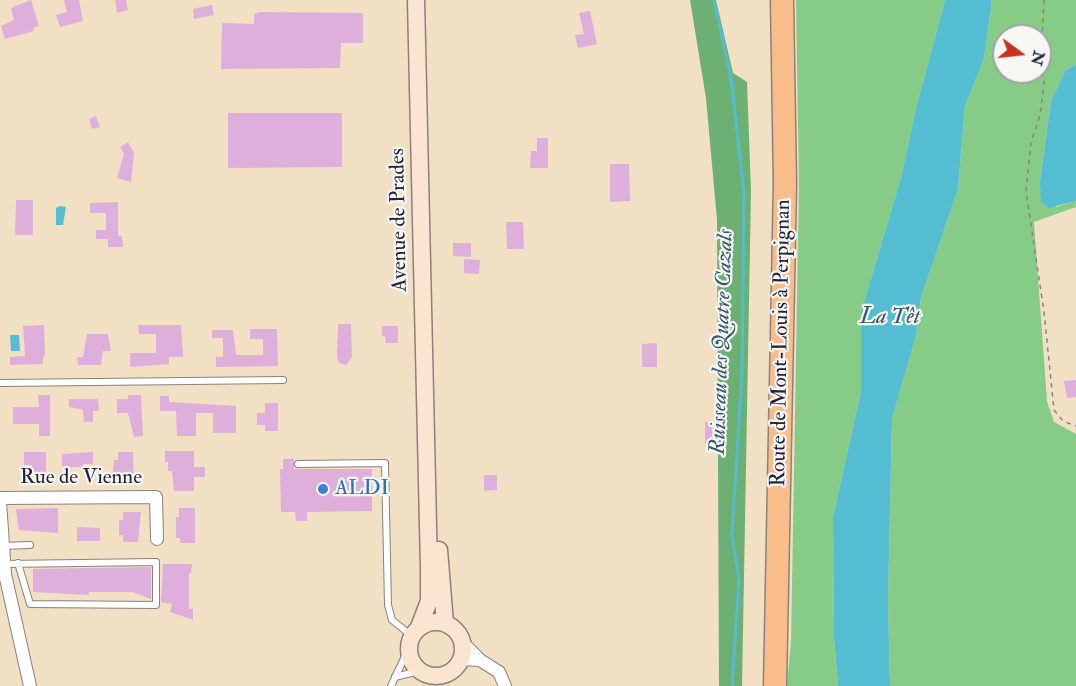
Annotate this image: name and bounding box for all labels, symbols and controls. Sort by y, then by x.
north arrow [992,24,1052,84]
text: N [1026,49,1049,68]
street label: Avenue de Prades [386,148,414,292]
street label: Route de Mont-Louis à Perpignan [767,199,797,487]
water label: Ruisseau des Quatre Cazals [706,229,740,455]
water label: La Têt [860,305,920,331]
street label: Rue de Vienne [20,465,142,491]
place label: ALDI [335,476,389,502]
marker: ALDI [316,482,330,496]

